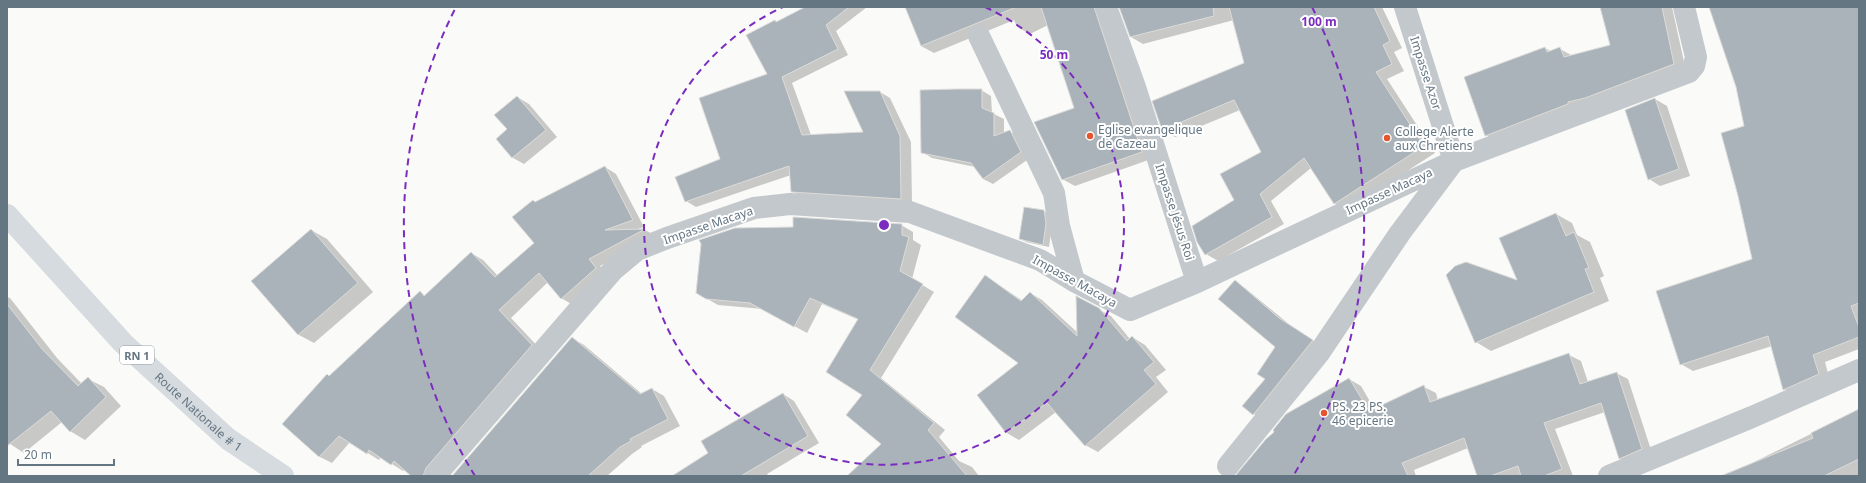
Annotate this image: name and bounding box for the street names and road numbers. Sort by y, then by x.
street label: Impasse Azor [1406,34,1446,112]
street label: Impasse Jésus Roi [1151,161,1199,263]
street label: Impasse Macaya [1343,163,1435,219]
street label: Impasse Macaya [661,202,755,248]
street label: Impasse Macaya [1030,251,1120,311]
road number: RN 1 [120,346,154,364]
street label: Route Nationale # 1 [151,368,246,455]

